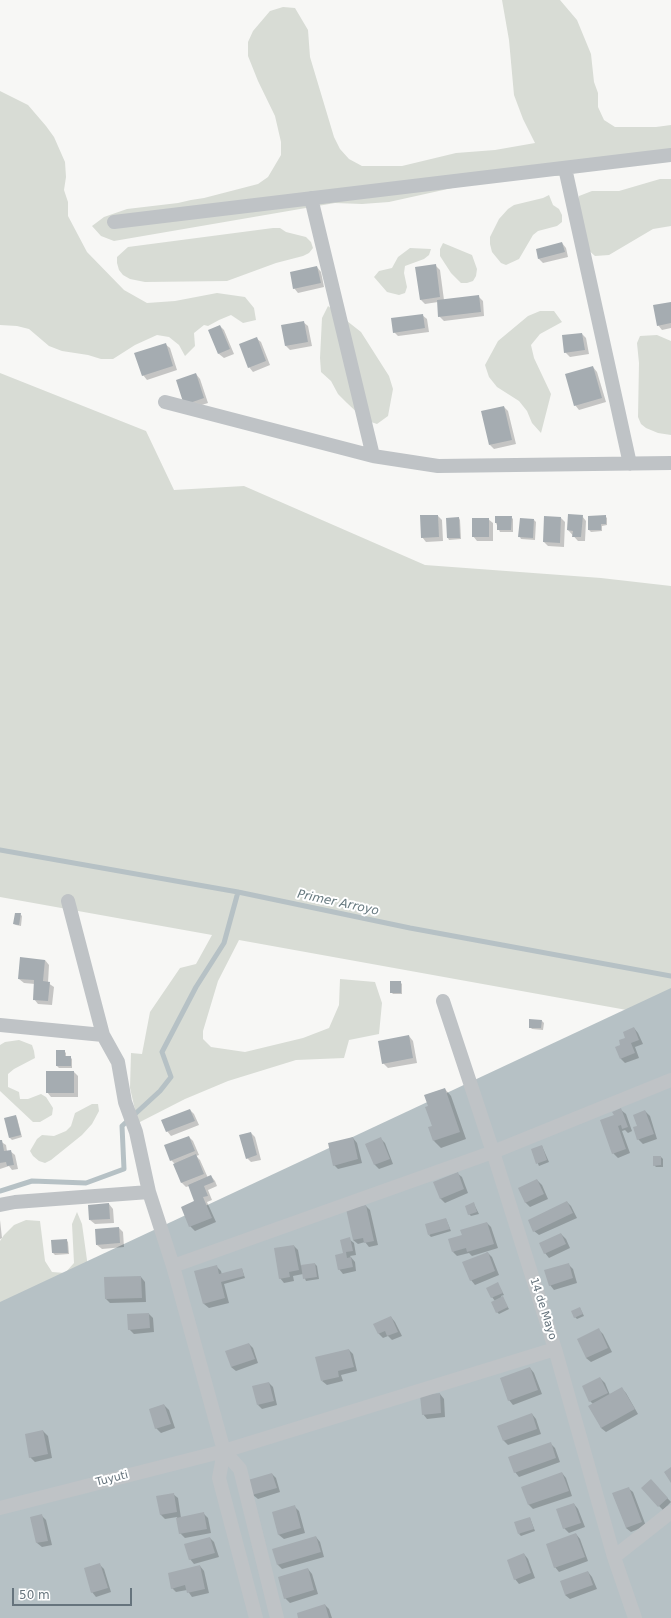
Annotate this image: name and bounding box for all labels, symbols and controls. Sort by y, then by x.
water label: Primer Arroyo [296,887,380,919]
street label: 14 de Mayo [527,1276,559,1342]
street label: Tuyuti [94,1469,130,1489]
scale bar [14,1580,134,1606]
text: 50 m [19,1588,50,1602]

